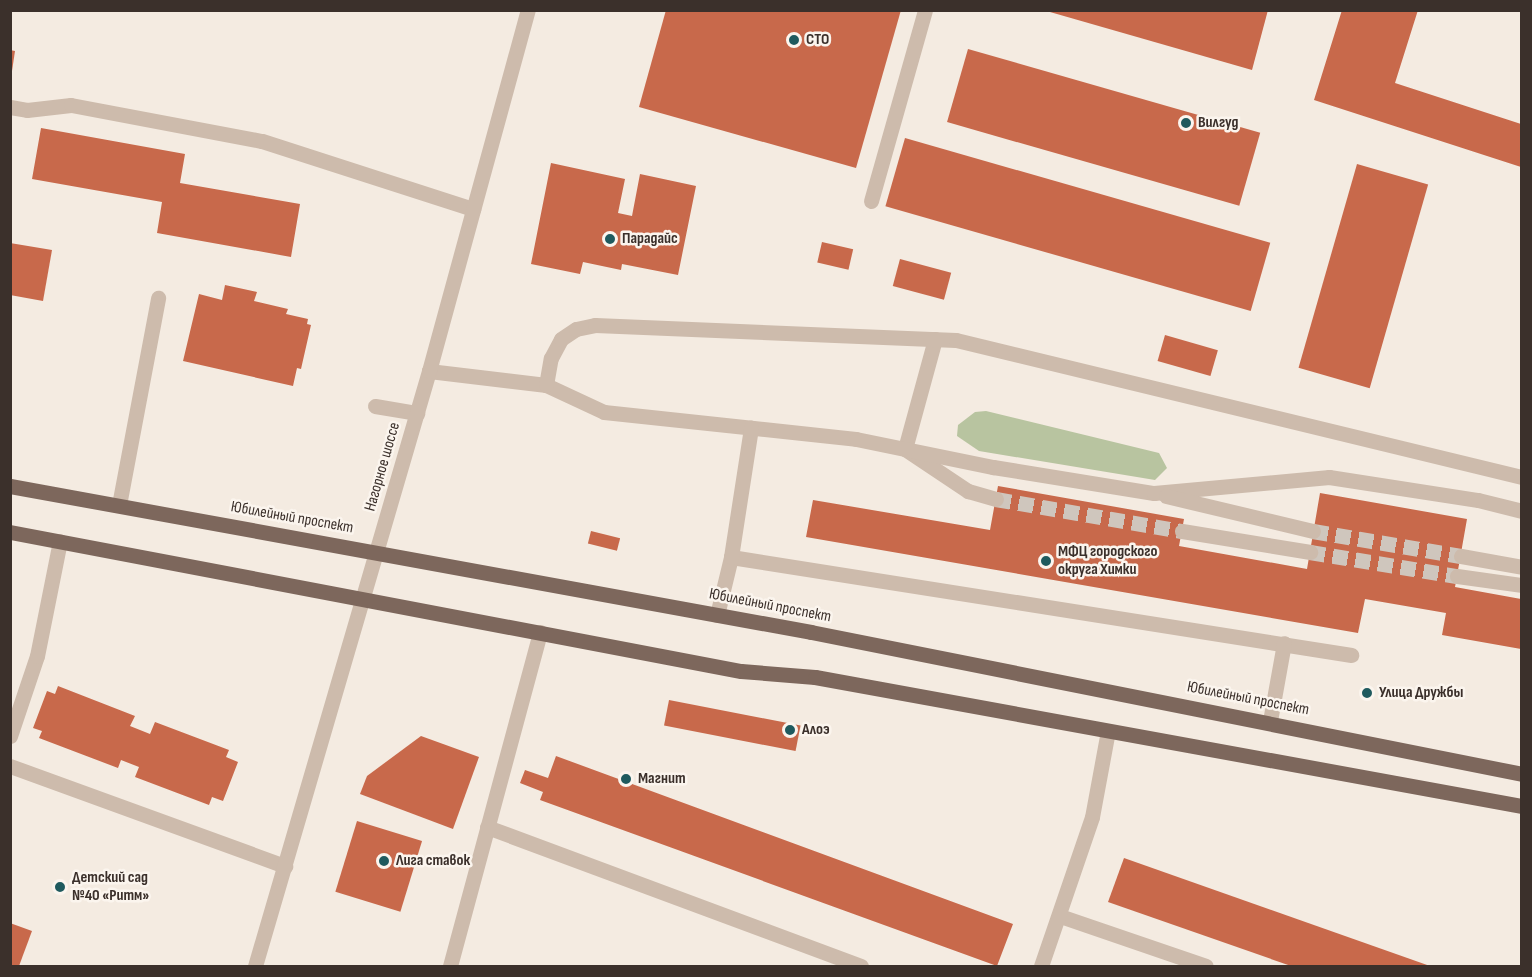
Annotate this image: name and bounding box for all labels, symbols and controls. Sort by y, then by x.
place label: СТО [806,30,829,50]
marker: СТО [787,33,801,47]
place label: Вилгуд [1198,113,1239,133]
marker: Вилгуд [1179,116,1193,130]
place label: Парадайс [622,229,678,249]
marker: Парадайс [603,232,617,246]
street label: Нагорное шоссе [361,420,405,514]
street label: Юбилейный проспект [229,498,355,538]
place label: МФЦ городского округа Химки [1058,542,1158,580]
marker: МФЦ городского округа Химки [1039,554,1053,568]
street label: Юбилейный проспект [707,585,833,627]
street label: Юбилейный проспект [1185,678,1311,720]
place label: Улица Дружбы [1379,683,1463,703]
marker: Улица Дружбы [1360,686,1374,700]
place label: Алоэ [802,720,830,740]
marker: Алоэ [783,723,797,737]
place label: Магнит [638,769,686,789]
marker: Магнит [619,772,633,786]
place label: Лига ставок [396,851,470,871]
marker: Лига ставок [377,854,391,868]
place label: Детский сад №40 «Ритм» [72,868,149,906]
marker: Детский сад №40 «Ритм» [53,880,67,894]

